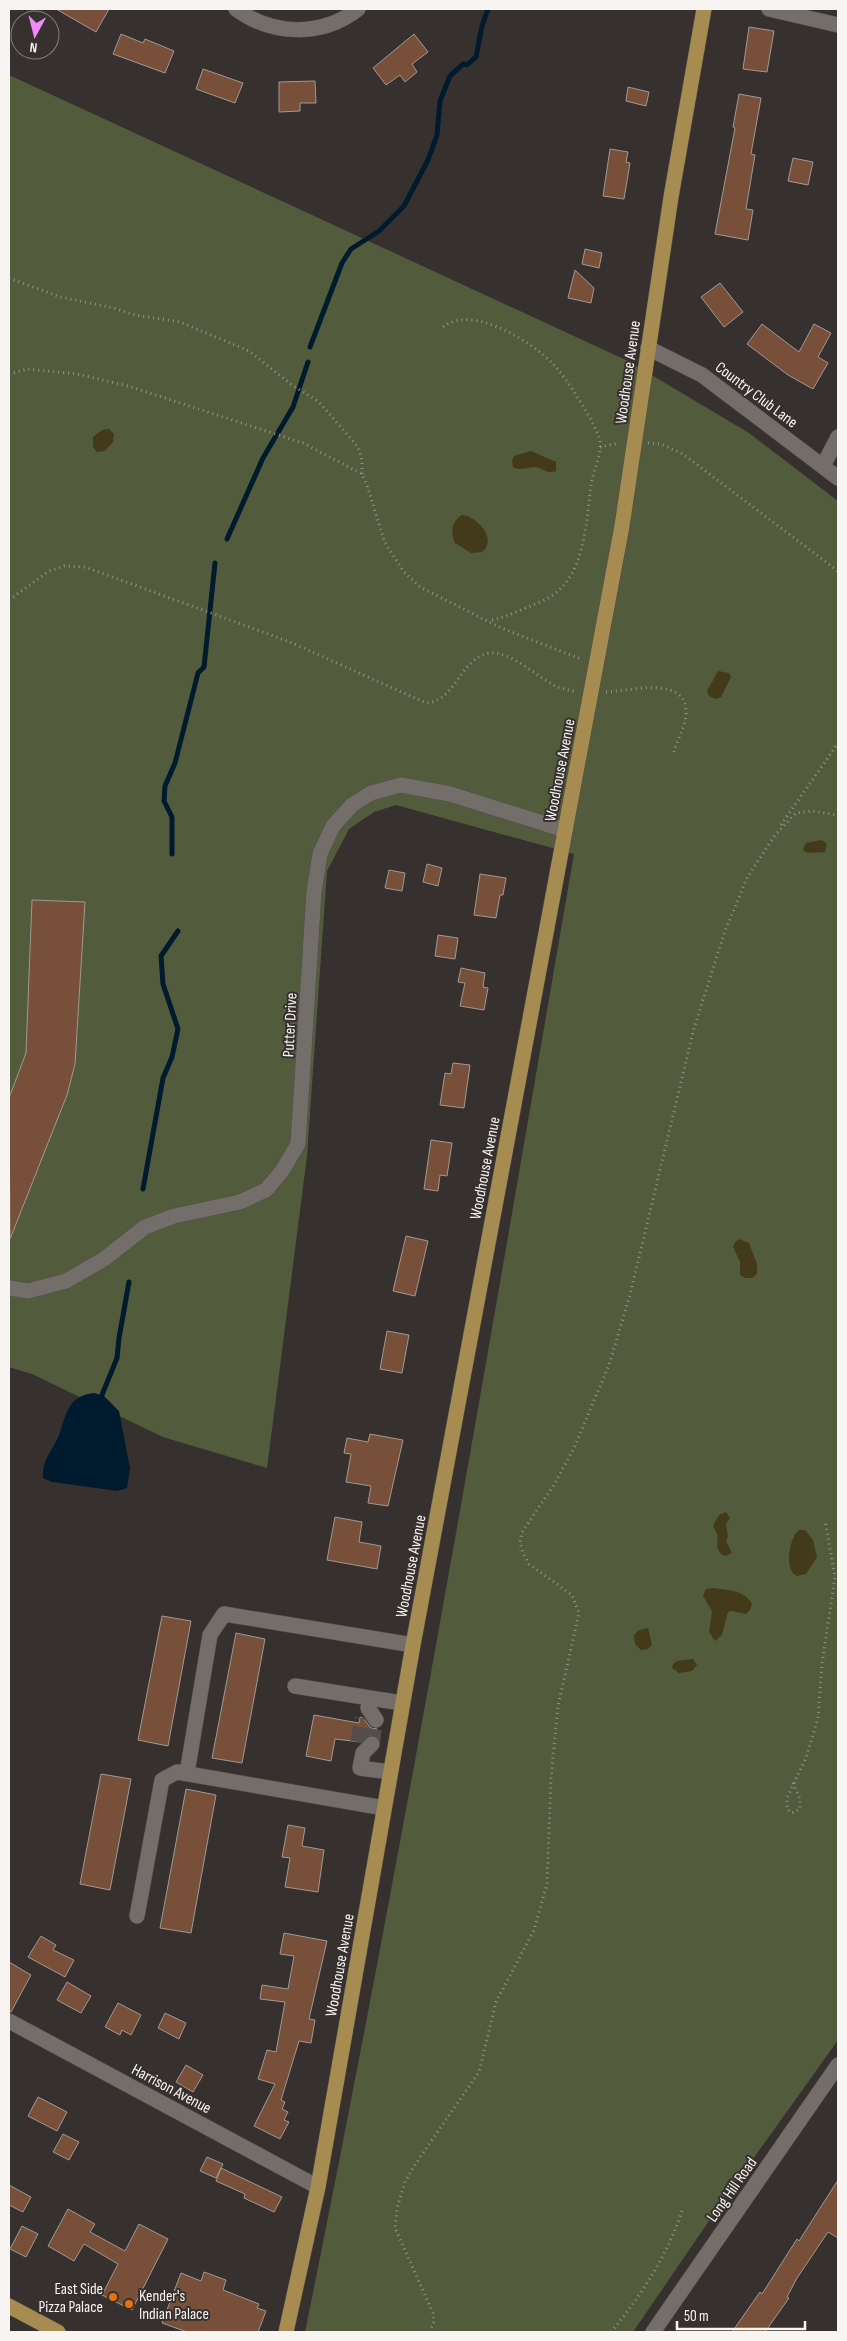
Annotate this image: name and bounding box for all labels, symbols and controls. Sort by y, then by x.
north arrow [10,10,60,60]
text: N [29,39,38,56]
street label: Woodhouse Avenue [612,319,645,425]
street label: Country Club Lane [711,358,801,432]
street label: Woodhouse Avenue [541,717,580,823]
street label: Putter Drive [279,992,302,1058]
street label: Woodhouse Avenue [466,1115,505,1221]
street label: Woodhouse Avenue [392,1513,431,1619]
street label: Woodhouse Avenue [322,1912,359,2018]
street label: Harrison Avenue [128,2060,214,2118]
street label: Long Hill Road [703,2154,761,2226]
place label: East Side Pizza Palace [38,2280,103,2317]
place label: Kender's Indian Palace [139,2287,209,2324]
marker: East Side Pizza Palace [107,2291,119,2303]
marker: Kender's Indian Palace [123,2298,135,2310]
scale bar [677,2298,804,2330]
text: 50 m [684,2307,709,2326]

